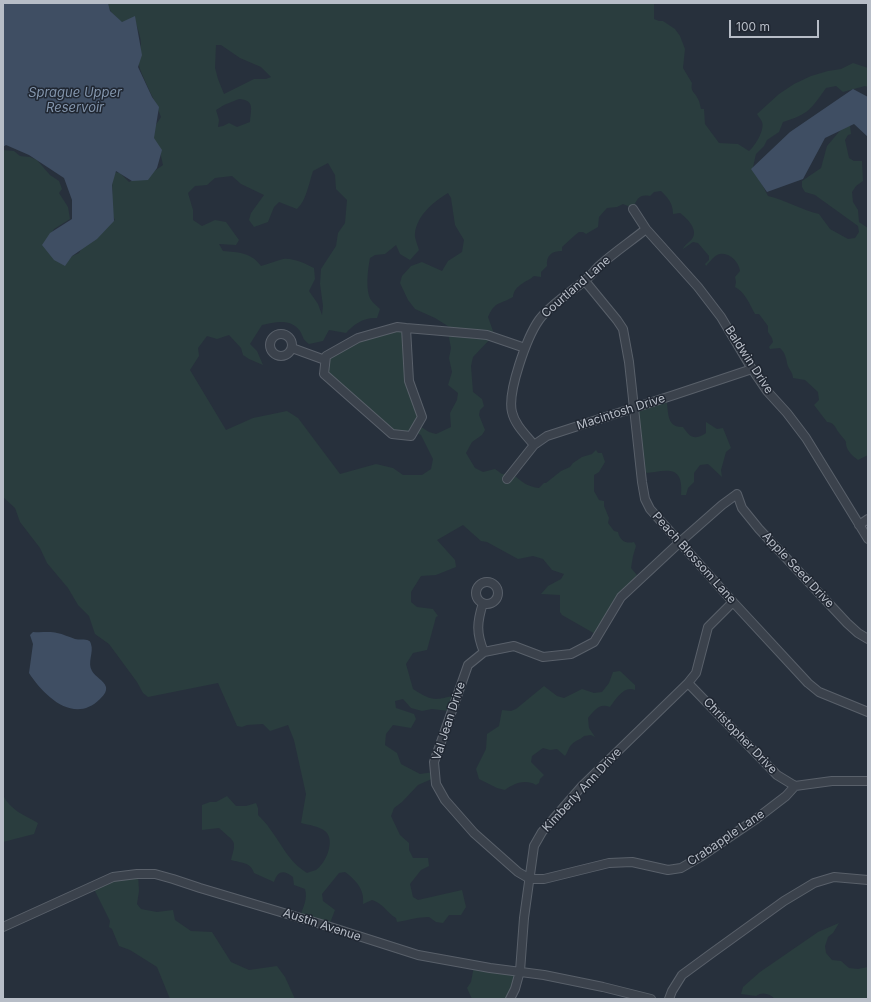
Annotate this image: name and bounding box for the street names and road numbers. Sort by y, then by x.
street label: Courtland Lane [539,253,613,321]
street label: Baldwin Drive [722,323,776,397]
street label: Macintosh Drive [575,391,667,433]
street label: Peach Blossom Lane [649,509,739,607]
street label: Apple Seed Drive [759,529,837,611]
street label: Val Jean Drive [430,680,468,762]
street label: Christopher Drive [700,695,780,777]
street label: Kimberly Ann Drive [539,745,625,835]
street label: Crabapple Lane [685,807,767,869]
street label: Austin Avenue [281,906,363,944]

